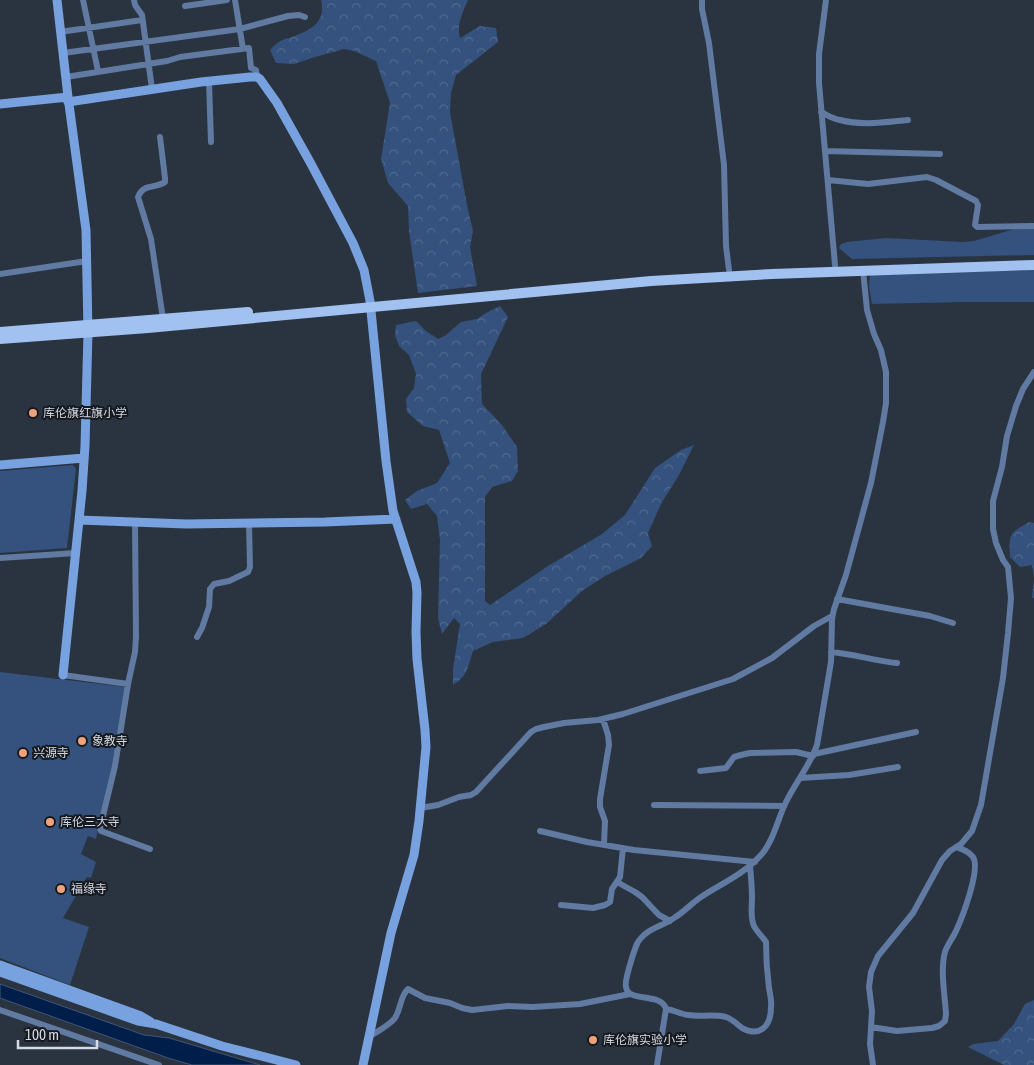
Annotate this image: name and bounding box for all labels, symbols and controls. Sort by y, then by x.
place label: 库伦旗红旗小学 [43,406,127,420]
marker: 库伦旗红旗小学 [27,407,39,419]
place label: 象教寺 [92,734,128,748]
marker: 象教寺 [76,735,88,747]
place label: 兴源寺 [33,746,69,760]
marker: 兴源寺 [17,747,29,759]
place label: 库伦三大寺 [60,815,120,829]
marker: 库伦三大寺 [44,816,56,828]
place label: 福缘寺 [71,882,107,896]
marker: 福缘寺 [55,883,67,895]
scale bar [18,1018,96,1050]
text: 100 m [25,1026,59,1043]
place label: 库伦旗实验小学 [603,1033,687,1047]
marker: 库伦旗实验小学 [587,1034,599,1046]

